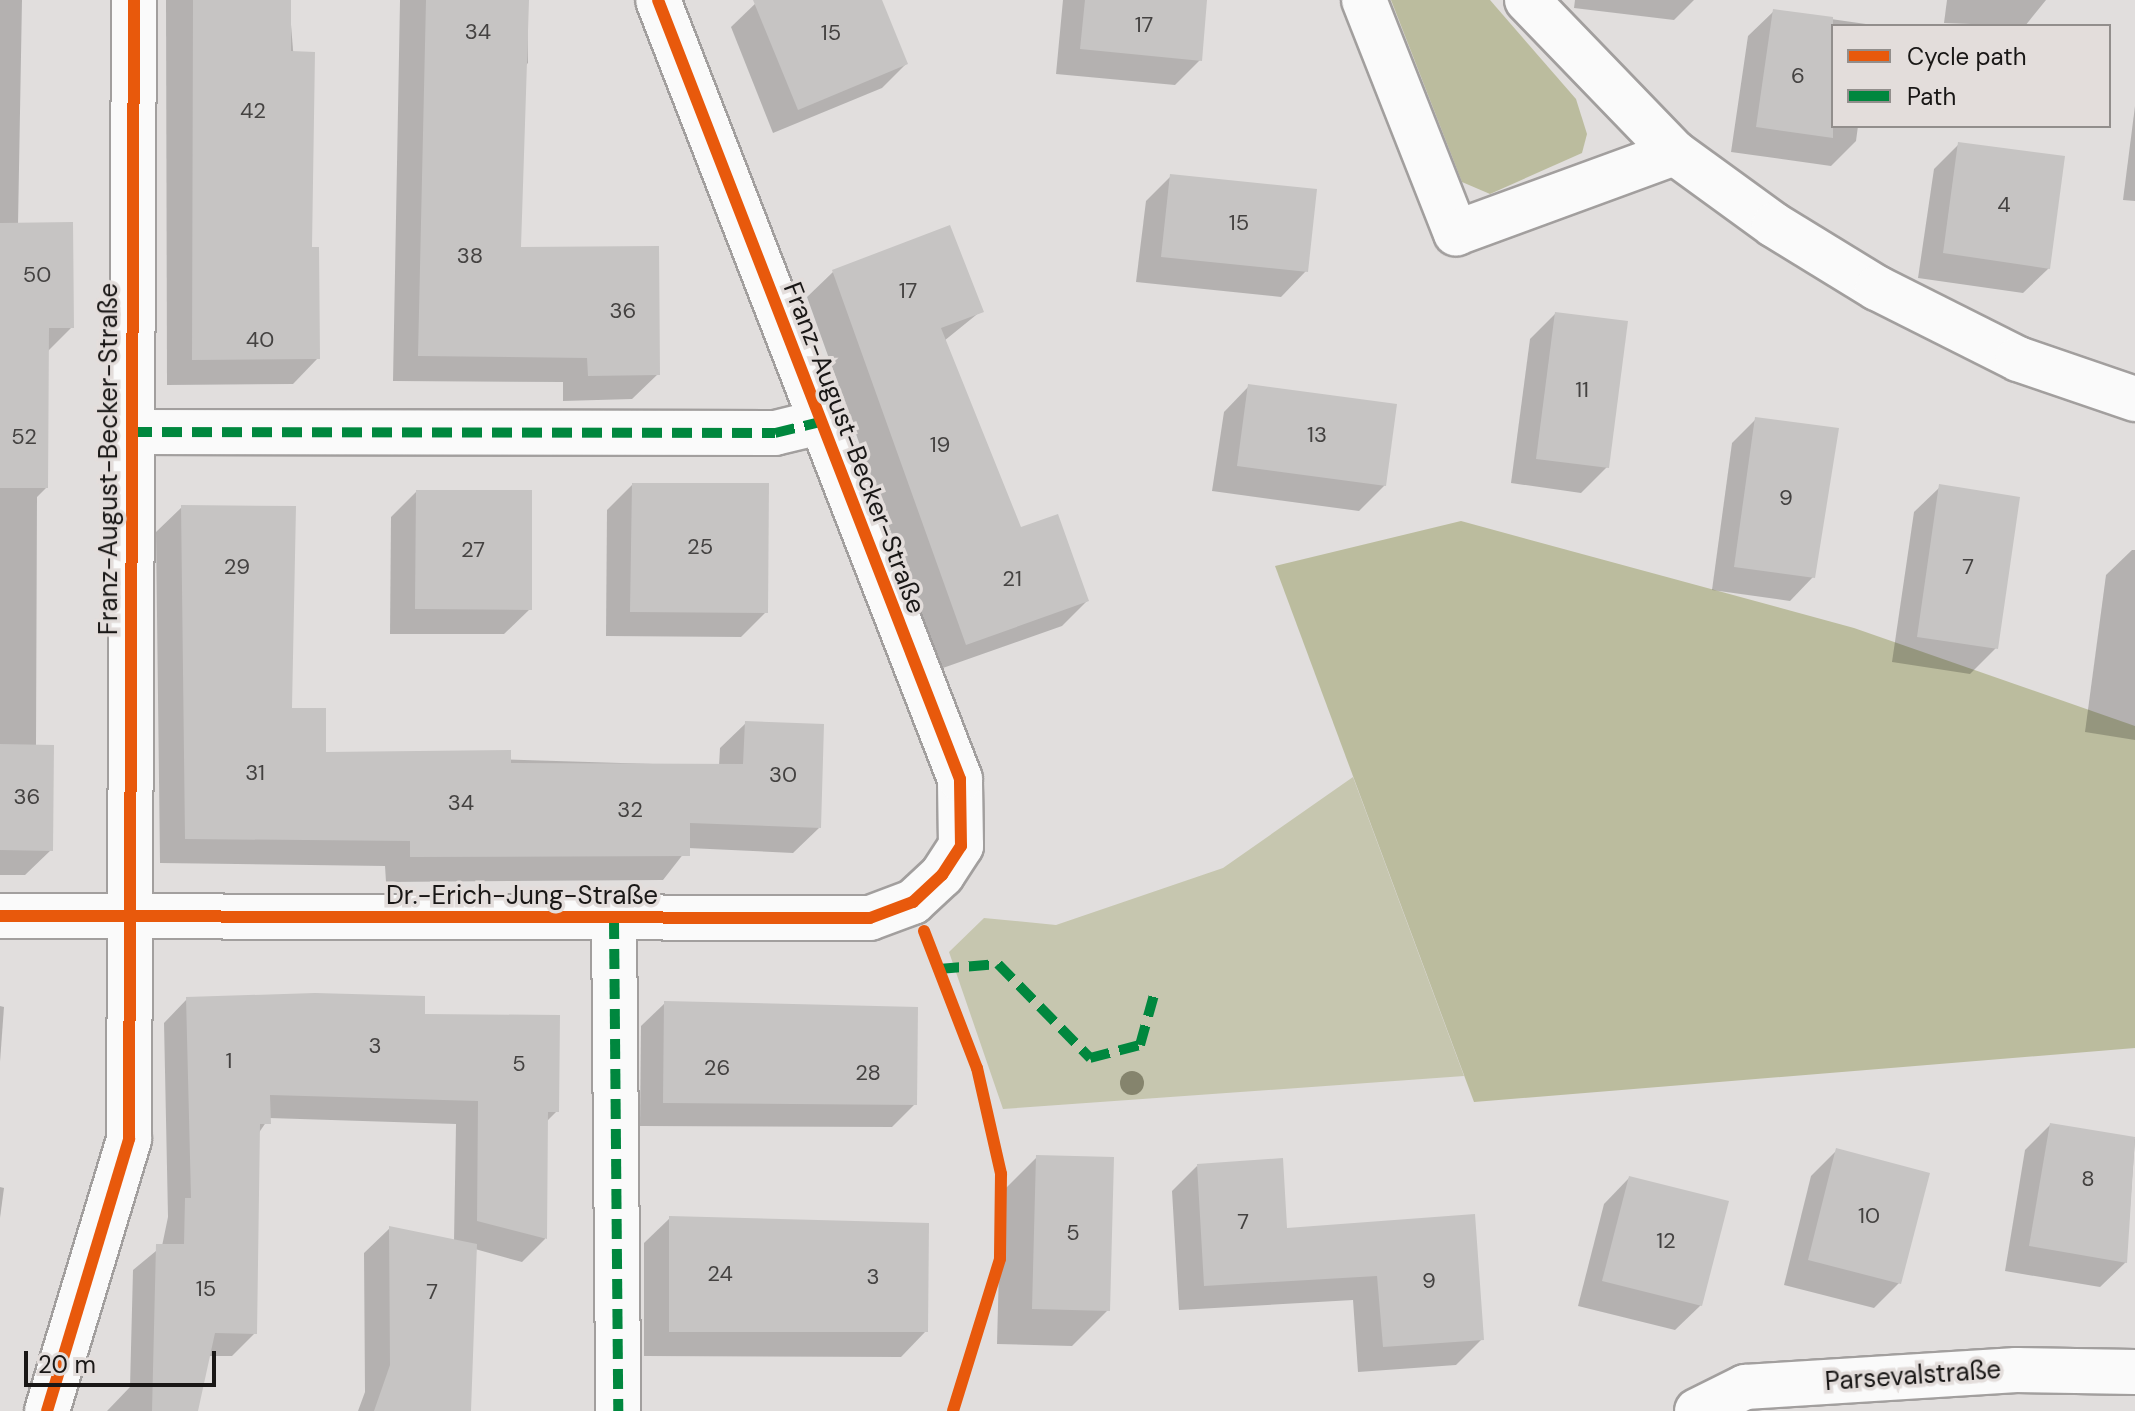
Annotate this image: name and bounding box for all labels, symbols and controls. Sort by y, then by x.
house number: 17 [1135,12,1153,38]
house number: 34 [465,19,491,45]
house number: 15 [821,20,841,46]
legend [1831,24,2111,128]
text: Cycle path [1907,41,2026,72]
house number: 6 [1791,63,1805,89]
text: Path [1907,81,1956,112]
house number: 42 [240,98,266,124]
house number: 4 [1997,192,2011,218]
house number: 15 [1229,210,1249,236]
house number: 38 [457,243,483,269]
house number: 50 [23,262,51,288]
street label: Franz-August-Becker-Straße [776,278,932,618]
house number: 17 [899,278,917,304]
street label: Franz-August-Becker-Straße [93,283,125,635]
house number: 36 [610,298,636,324]
house number: 40 [246,327,274,353]
house number: 11 [1575,377,1589,403]
house number: 13 [1307,422,1327,448]
house number: 52 [11,424,37,450]
house number: 19 [930,432,950,458]
house number: 9 [1779,485,1793,511]
house number: 25 [687,534,713,560]
house number: 27 [461,537,485,563]
house number: 29 [224,554,250,580]
house number: 7 [1962,554,1974,580]
house number: 21 [1002,566,1022,592]
house number: 31 [245,760,265,786]
house number: 30 [769,762,797,788]
house number: 36 [14,784,40,810]
house number: 34 [448,790,474,816]
house number: 32 [617,797,643,823]
street label: Dr.-Erich-Jung-Straße [386,880,658,912]
house number: 3 [368,1033,382,1059]
house number: 1 [226,1048,232,1074]
house number: 5 [512,1051,526,1077]
house number: 26 [704,1055,730,1081]
house number: 28 [855,1060,881,1086]
house number: 8 [2081,1166,2095,1192]
house number: 10 [1858,1203,1880,1229]
house number: 7 [1237,1209,1249,1235]
house number: 5 [1066,1220,1080,1246]
house number: 12 [1656,1228,1676,1254]
house number: 24 [707,1261,733,1287]
house number: 3 [866,1264,880,1290]
house number: 9 [1422,1268,1436,1294]
house number: 15 [196,1276,216,1302]
house number: 7 [426,1279,438,1305]
scale bar [28,1335,220,1385]
text: 20 m [38,1349,96,1380]
street label: Parsevalstraße [1824,1354,2002,1398]

